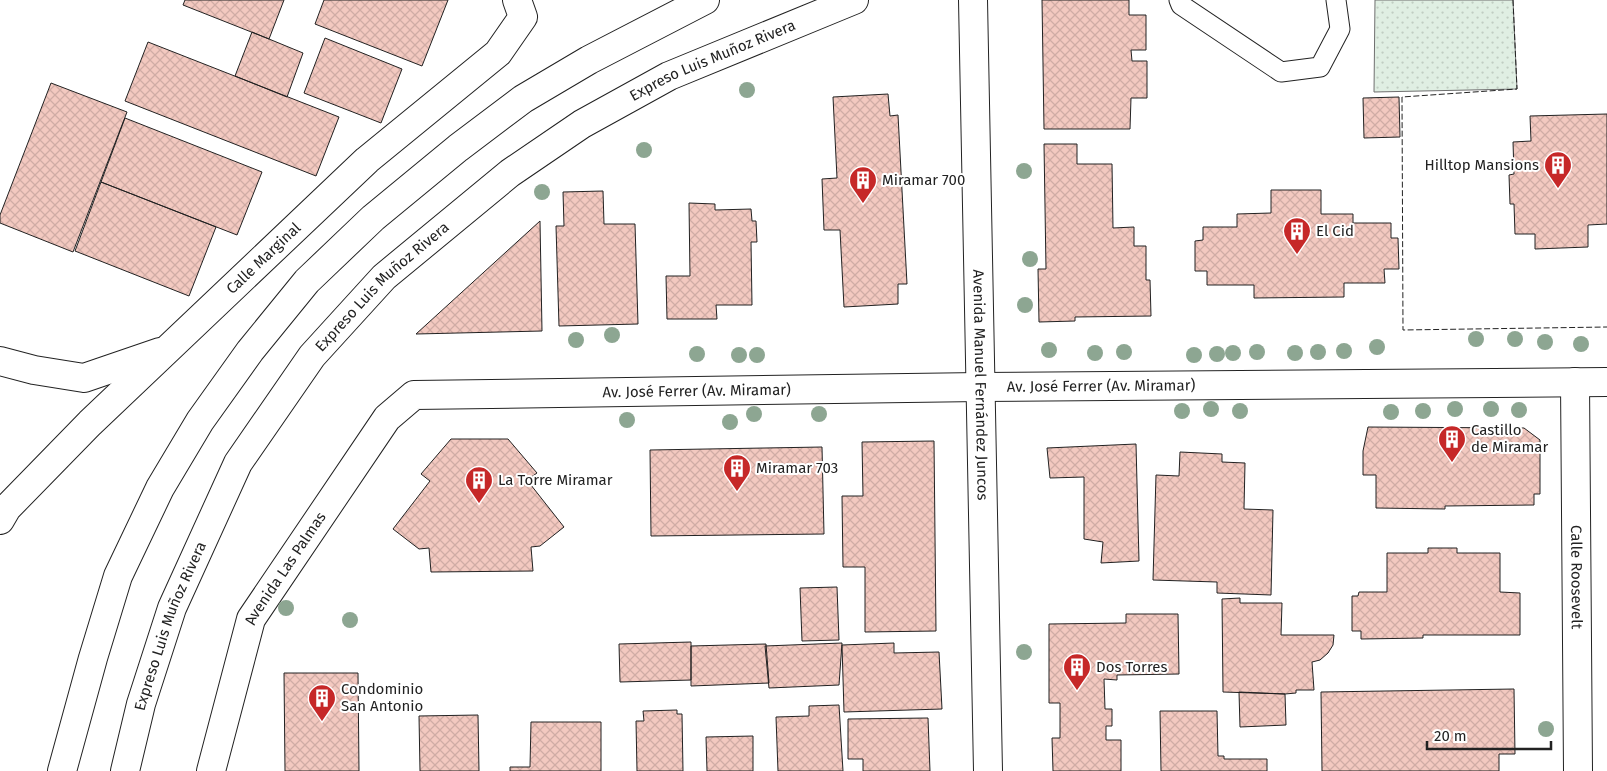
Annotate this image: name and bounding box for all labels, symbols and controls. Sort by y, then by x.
street label: Expreso Luis Muñoz Rivera [626,16,798,105]
building icon: Hilltop Mansions [1543,150,1573,189]
place label: Hilltop Mansions [1425,156,1539,174]
building icon: Miramar 700 [848,165,878,204]
place label: Miramar 700 [882,171,965,189]
building icon: El Cid [1282,216,1312,255]
street label: Calle Marginal [223,218,305,298]
street label: Expreso Luis Muñoz Rivera [311,218,453,355]
place label: El Cid [1316,222,1354,240]
street label: Avenida Manuel Fernández Juncos [969,269,992,501]
street label: Av. José Ferrer (Av. Miramar) [1007,376,1195,396]
street label: Av. José Ferrer (Av. Miramar) [602,381,791,401]
place label: Castillo de Miramar [1471,421,1548,456]
building icon: Castillo de Miramar [1437,424,1467,463]
building icon: Miramar 703 [722,453,752,492]
place label: Miramar 703 [756,459,838,477]
building icon: La Torre Miramar [464,465,494,504]
place label: La Torre Miramar [498,471,613,489]
street label: Avenida Las Palmas [241,509,330,627]
street label: Calle Roosevelt [1567,525,1586,630]
street label: Expreso Luis Muñoz Rivera [131,539,210,713]
building icon: Dos Torres [1062,652,1092,691]
place label: Dos Torres [1096,658,1167,676]
place label: Condominio San Antonio [341,680,423,715]
building icon: Condominio San Antonio [307,683,337,722]
scale bar [1427,718,1551,750]
text: 20 m [1434,727,1467,745]

